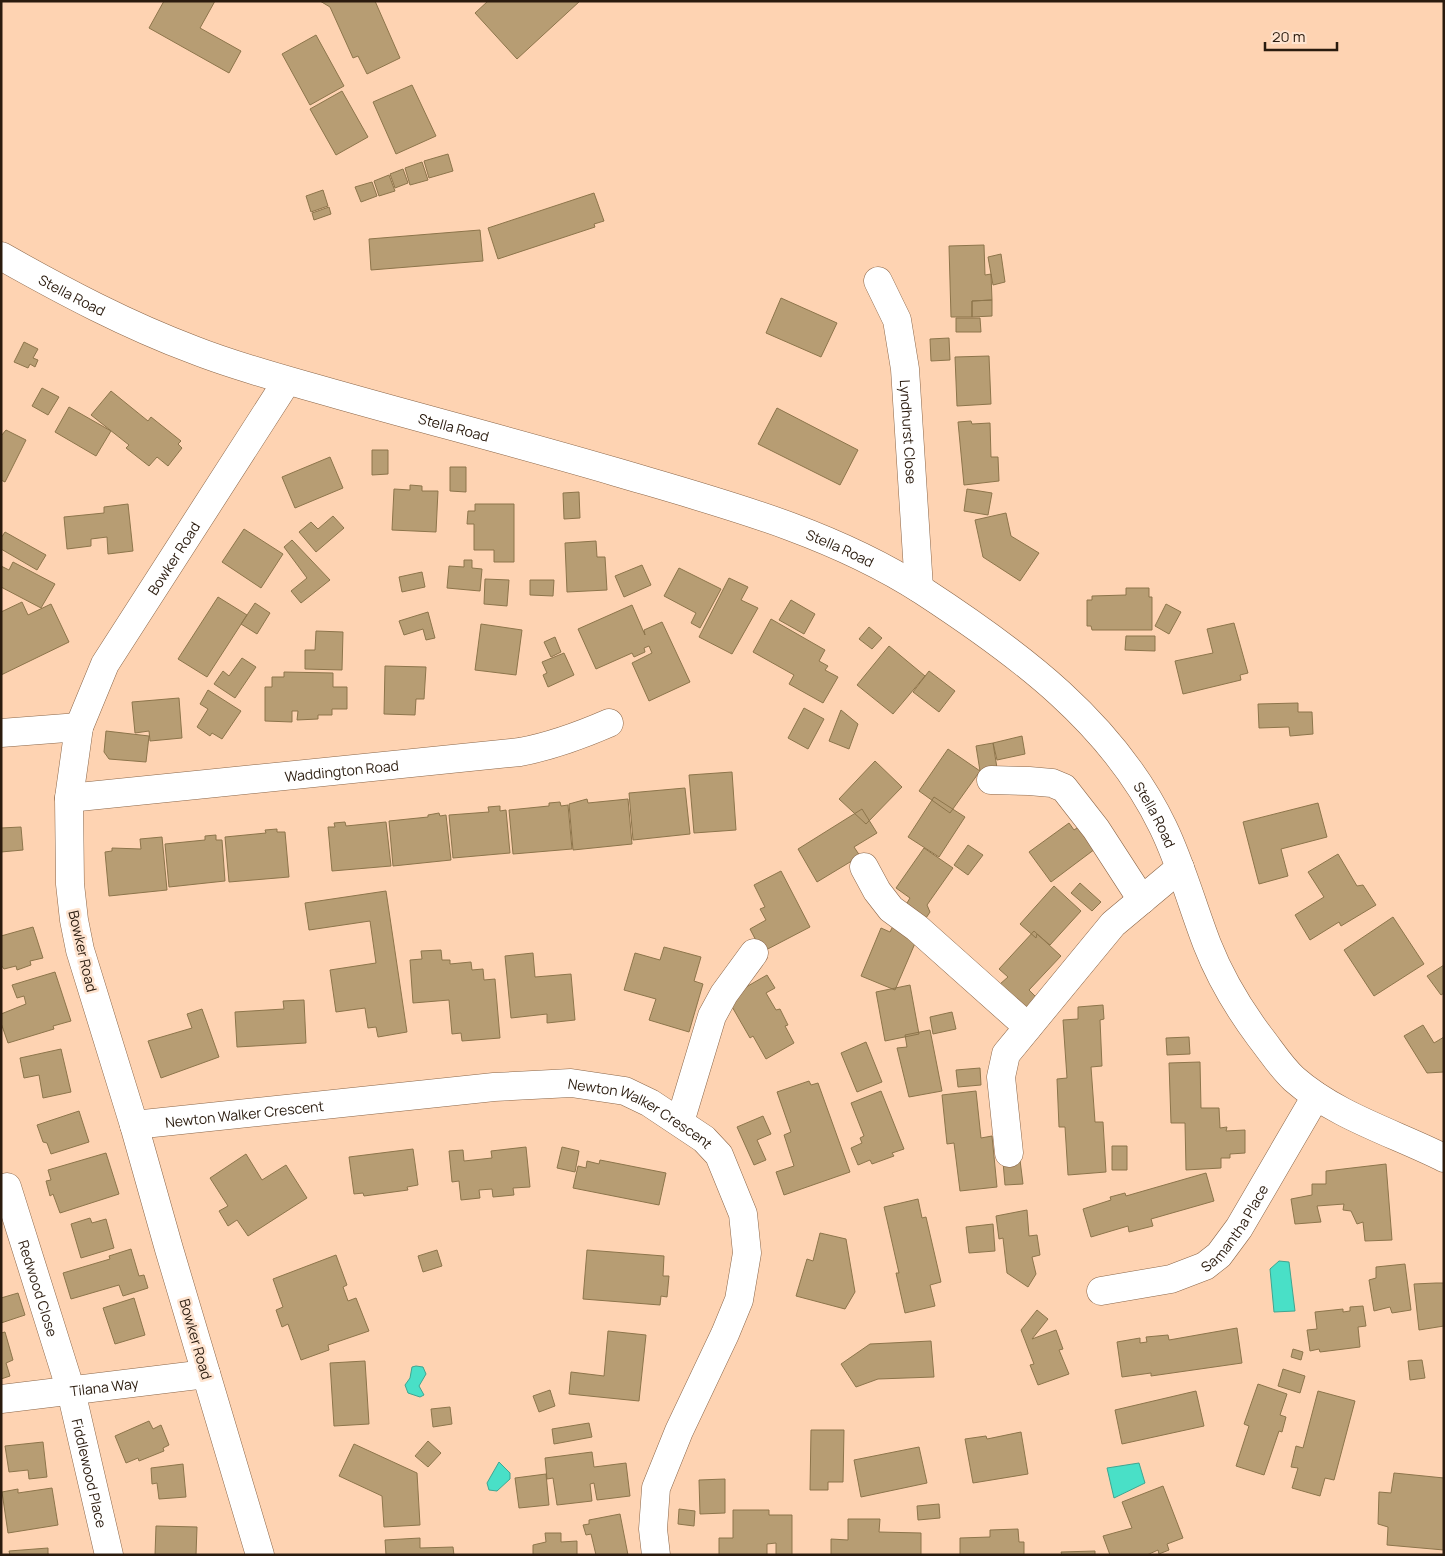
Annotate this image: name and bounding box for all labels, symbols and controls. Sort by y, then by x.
scale bar [1265,20,1338,52]
text: 20 m [1272,26,1305,47]
street label: Stella Road [36,269,109,320]
street label: Lyndhurst Close [896,379,922,485]
street label: Stella Road [416,408,491,445]
street label: Bowker Road [143,518,204,598]
street label: Stella Road [803,524,877,571]
street label: Waddington Road [284,755,400,785]
street label: Stella Road [1130,778,1181,850]
street label: Bowker Road [64,908,102,994]
street label: Newton Walker Crescent [567,1073,718,1153]
street label: Newton Walker Crescent [164,1095,325,1131]
street label: Samantha Place [1196,1181,1272,1276]
street label: Redwood Close [15,1237,63,1339]
street label: Bowker Road [175,1296,217,1382]
street label: Tilana Way [69,1373,140,1400]
street label: Fiddlewood Place [68,1417,112,1529]

